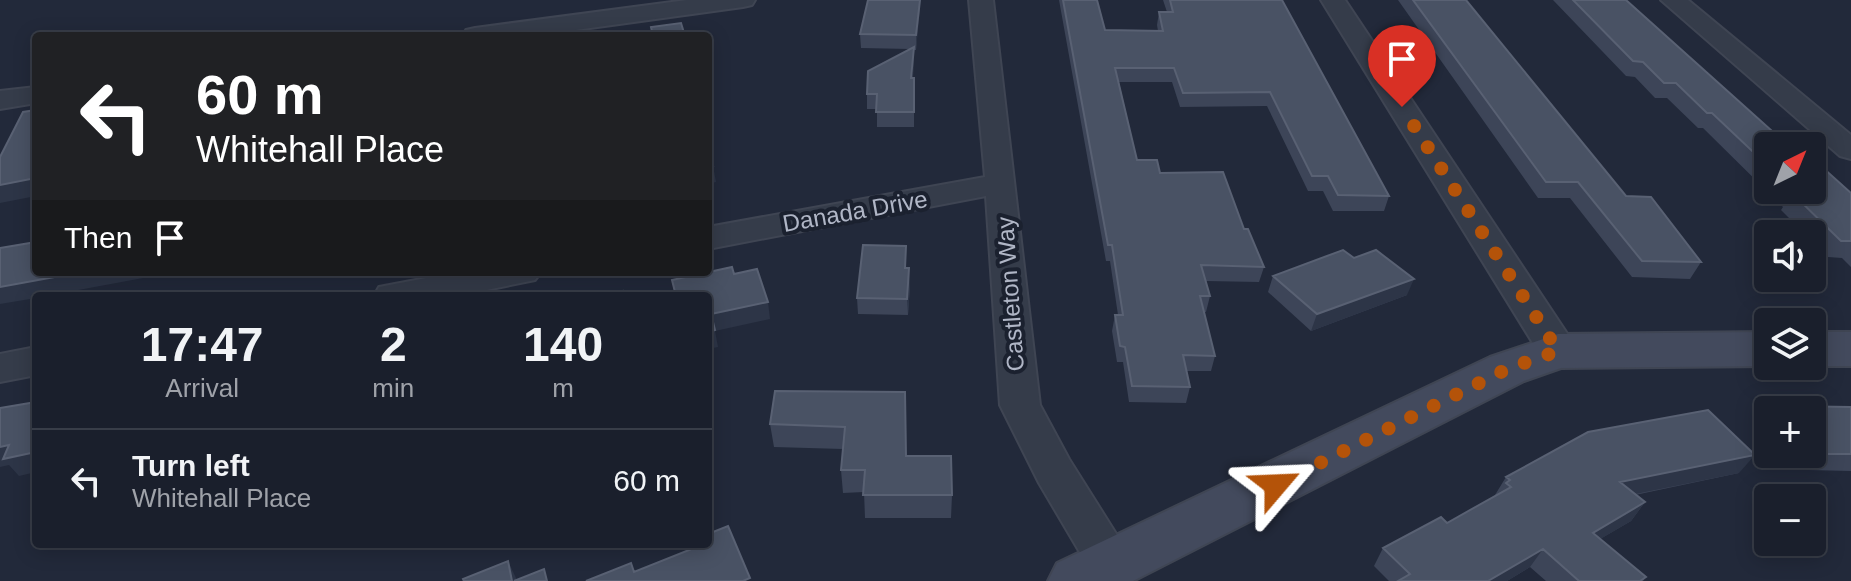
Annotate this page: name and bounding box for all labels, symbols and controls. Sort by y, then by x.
pin [1368,25,1436,107]
icon: arrive [1380,37,1424,81]
text: 60 m [196,63,324,126]
icon: left [64,64,168,168]
text: Whitehall Place [196,129,444,170]
north arrow [1754,132,1826,204]
map controls [1754,132,1826,556]
street label: Danada Drive [780,185,930,237]
icon: arrive [148,216,192,260]
street label: Castleton Way [991,216,1029,372]
button: sound [1754,220,1826,292]
text: Then [64,221,132,254]
button: layers [1754,308,1826,380]
text: 17:47 [141,318,264,371]
text: 2 [380,318,407,371]
text: 140 [523,318,603,371]
text: Arrival [165,373,239,403]
text: min [372,373,414,403]
text: m [552,373,574,403]
button: + [1754,396,1826,468]
position arrow [1234,443,1318,527]
text: Turn left [132,449,250,482]
icon: left [64,459,108,503]
text: 60 m [613,464,680,497]
text: Whitehall Place [132,483,311,513]
button: − [1754,484,1826,556]

